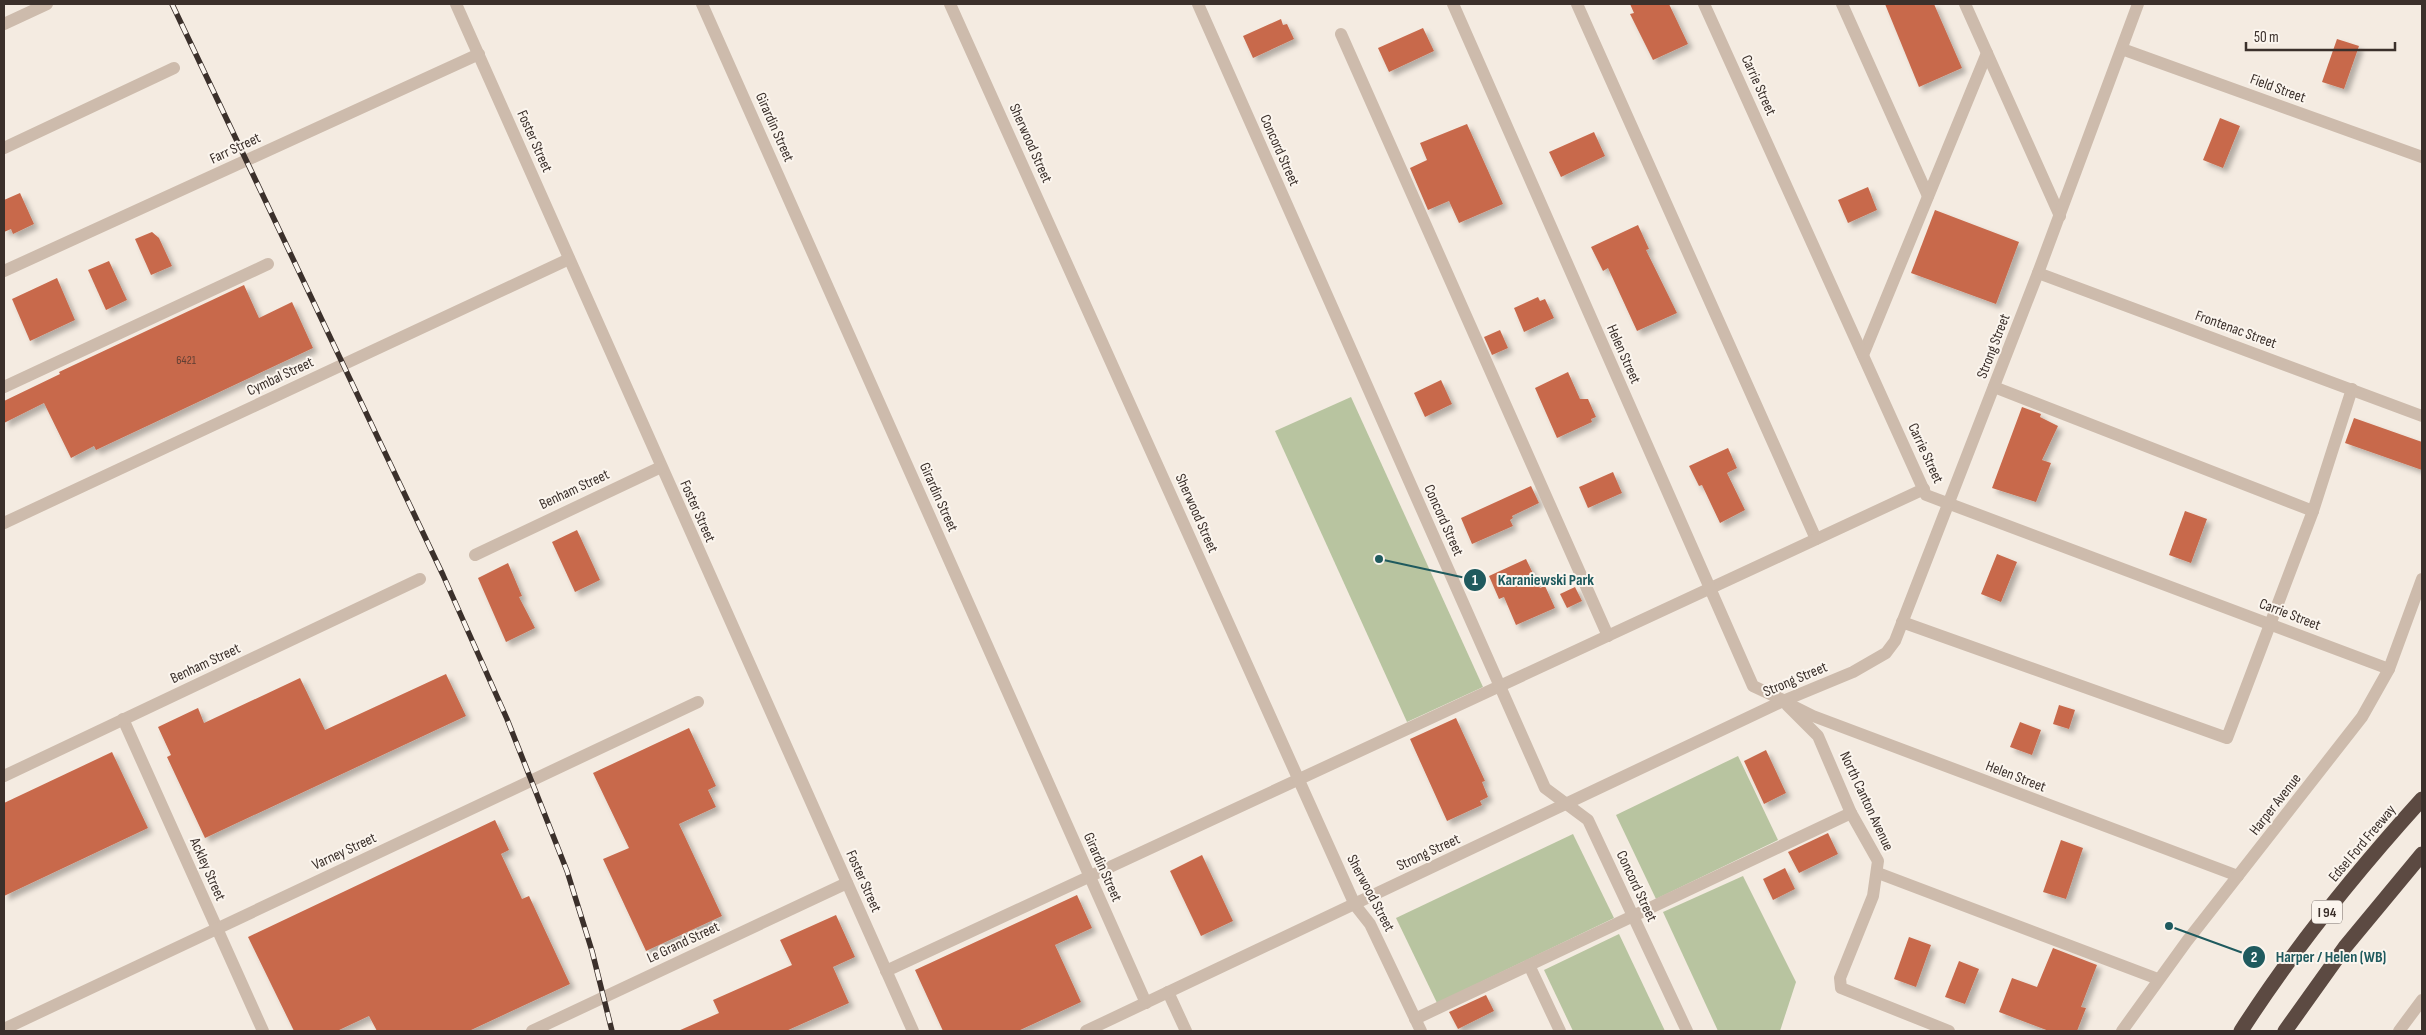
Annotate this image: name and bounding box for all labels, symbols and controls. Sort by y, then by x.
scale bar [2246,20,2395,52]
text: 50 m [2254,28,2279,47]
street label: Carrie Street [1737,52,1780,119]
street label: Field Street [2247,70,2309,107]
street label: Girardin Street [751,90,798,165]
street label: Sherwood Street [1005,101,1057,186]
street label: Foster Street [512,107,557,176]
street label: Concord Street [1255,111,1304,189]
street label: Farr Street [207,128,264,168]
street label: Frontenac Street [2193,306,2280,353]
street label: Strong Street [1972,311,2015,381]
street label: Helen Street [1602,322,1645,387]
house number: 6421 [176,353,197,368]
street label: Cymbal Street [244,353,317,400]
street label: Carrie Street [1903,420,1948,487]
street label: Girardin Street [915,460,962,535]
street label: Benham Street [536,465,613,514]
street label: Sherwood Street [1171,471,1223,556]
street label: Foster Street [675,477,720,546]
street label: Concord Street [1419,481,1468,559]
callout: Karaniewski Park [1463,564,1604,595]
text: 1 [1472,571,1478,590]
text: Karaniewski Park [1498,571,1594,590]
street label: Carrie Street [2256,594,2324,635]
street label: Benham Street [167,639,244,688]
street label: Strong Street [1760,657,1830,701]
street label: North Canton Avenue [1835,749,1898,854]
street label: Helen Street [1983,756,2049,797]
street label: Harper Avenue [2245,770,2305,839]
street label: Edsel Ford Freeway [2325,801,2400,886]
street label: Varney Street [309,828,380,875]
street label: Strong Street [1394,829,1463,875]
street label: Girardin Street [1079,830,1126,905]
street label: Ackley Street [185,834,230,904]
street label: Foster Street [841,847,886,916]
street label: Concord Street [1612,848,1661,925]
street label: Sherwood Street [1342,851,1399,935]
road number: I 94 [2312,900,2342,924]
street label: Le Grand Street [644,917,723,968]
callout: Harper / Helen (WB) [2241,941,2396,972]
text: 2 [2251,948,2257,967]
text: Harper / Helen (WB) [2276,948,2386,967]

